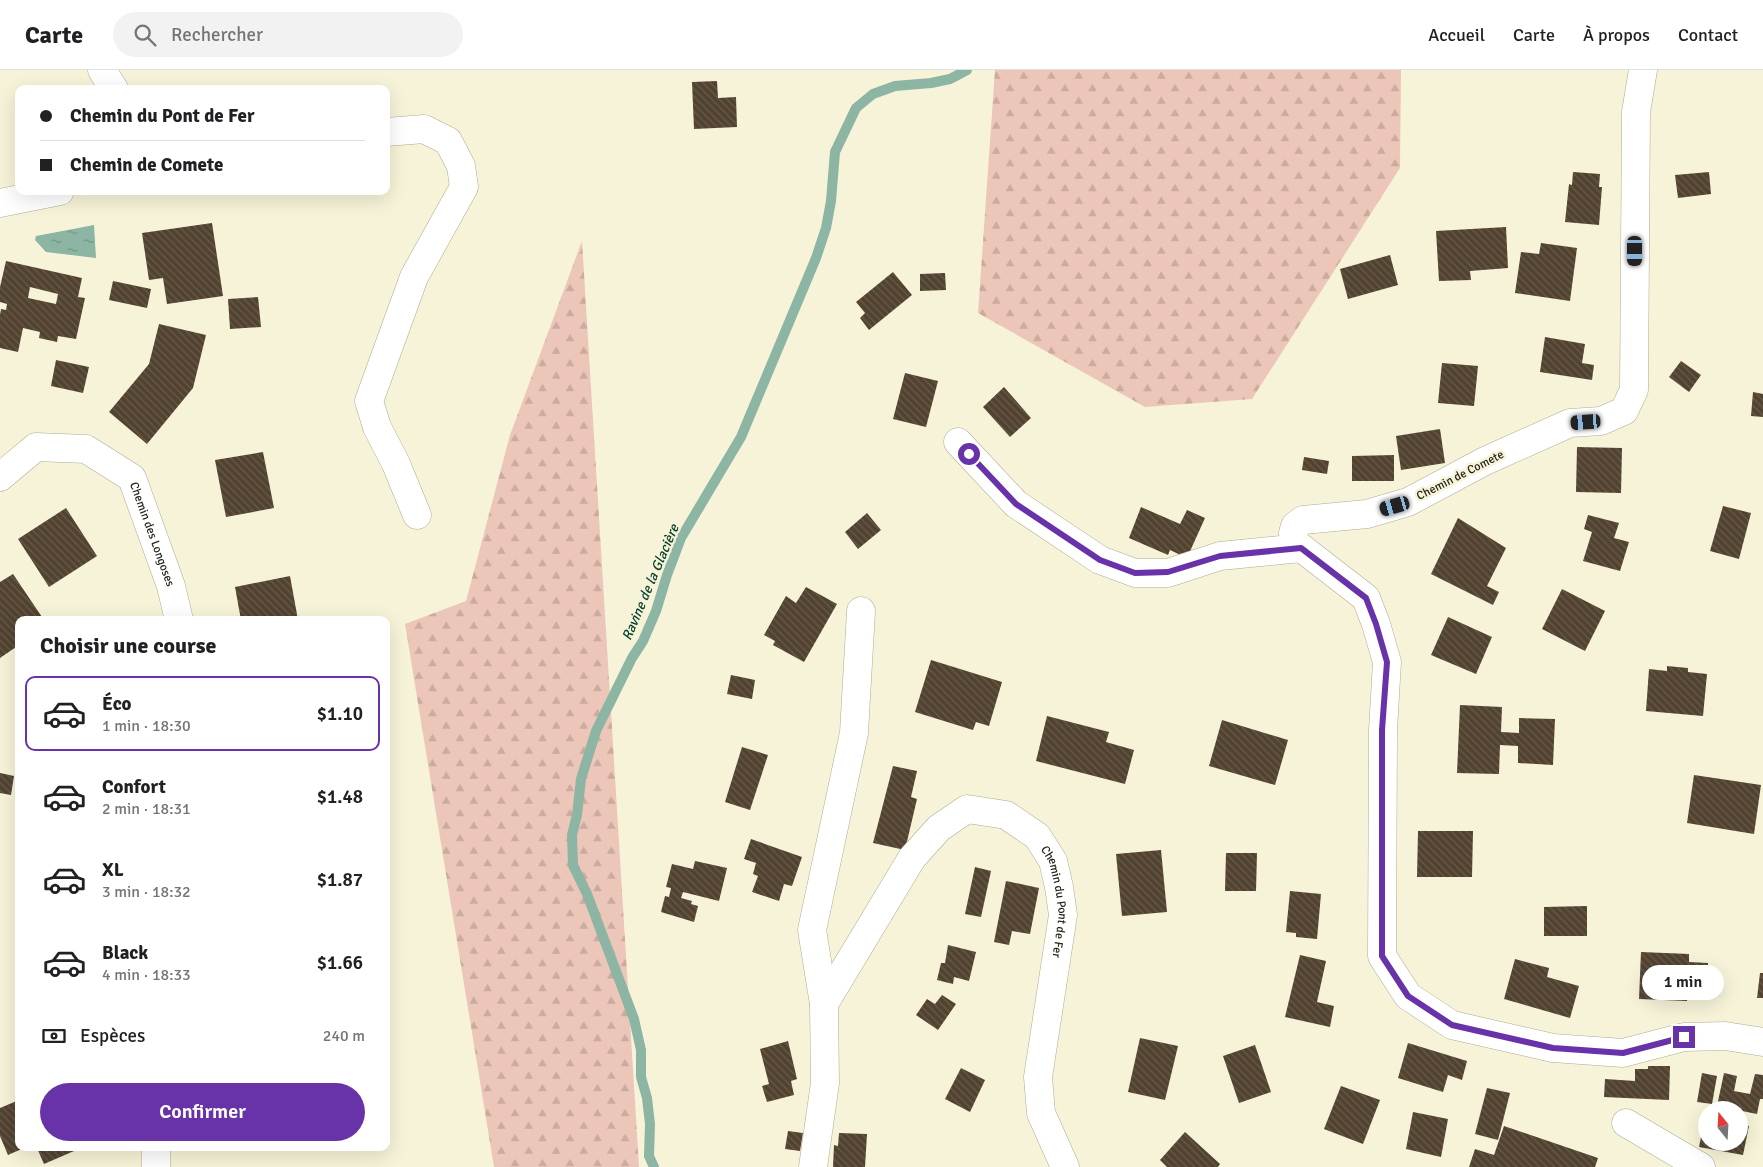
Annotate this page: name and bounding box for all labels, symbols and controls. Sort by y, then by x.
search box [113,12,463,57]
text: Carte [25,20,83,50]
icon: search [131,21,159,49]
text: Rechercher [171,23,263,47]
text: Accueil [1428,24,1485,46]
text: Carte [1513,24,1555,46]
text: À propos [1583,24,1650,46]
text: Contact [1678,24,1738,46]
text: Chemin du Pont de Fer [70,104,254,128]
text: Chemin de Comete [70,153,223,177]
car [1627,236,1642,266]
car [1570,413,1601,431]
route start [958,443,980,465]
street label: Chemin de Comete [1414,447,1506,504]
street label: Chemin des Longoses [126,480,178,589]
car [1378,495,1411,517]
water label: Ravine de la Glacière [618,521,683,643]
text: Choisir une course [40,632,216,659]
icon: car [42,691,87,736]
text: Éco [102,692,132,716]
text: $1.10 [317,702,363,726]
text: 1 min · 18:30 [102,716,191,736]
icon: car [42,774,87,819]
text: Confort [102,775,166,799]
text: $1.48 [317,785,363,809]
text: 2 min · 18:31 [102,799,191,819]
street label: Chemin du Pont de Fer [1037,843,1070,959]
icon: car [42,857,87,902]
text: XL [102,858,124,882]
text: $1.87 [317,868,363,892]
text: 3 min · 18:32 [102,882,191,902]
icon: car [42,940,87,985]
text: Black [102,941,148,965]
text: $1.66 [317,951,363,975]
callout: 1 min [1643,964,1725,1000]
text: 4 min · 18:33 [102,965,191,985]
text: 1 min [1664,972,1702,992]
icon: cash [40,1022,68,1050]
text: Espèces [80,1024,145,1048]
text: 240 m [323,1026,365,1046]
route end [1673,1026,1695,1048]
button: Confirmer [40,1083,365,1141]
north arrow [1698,1101,1748,1151]
map controls [1698,1101,1748,1151]

